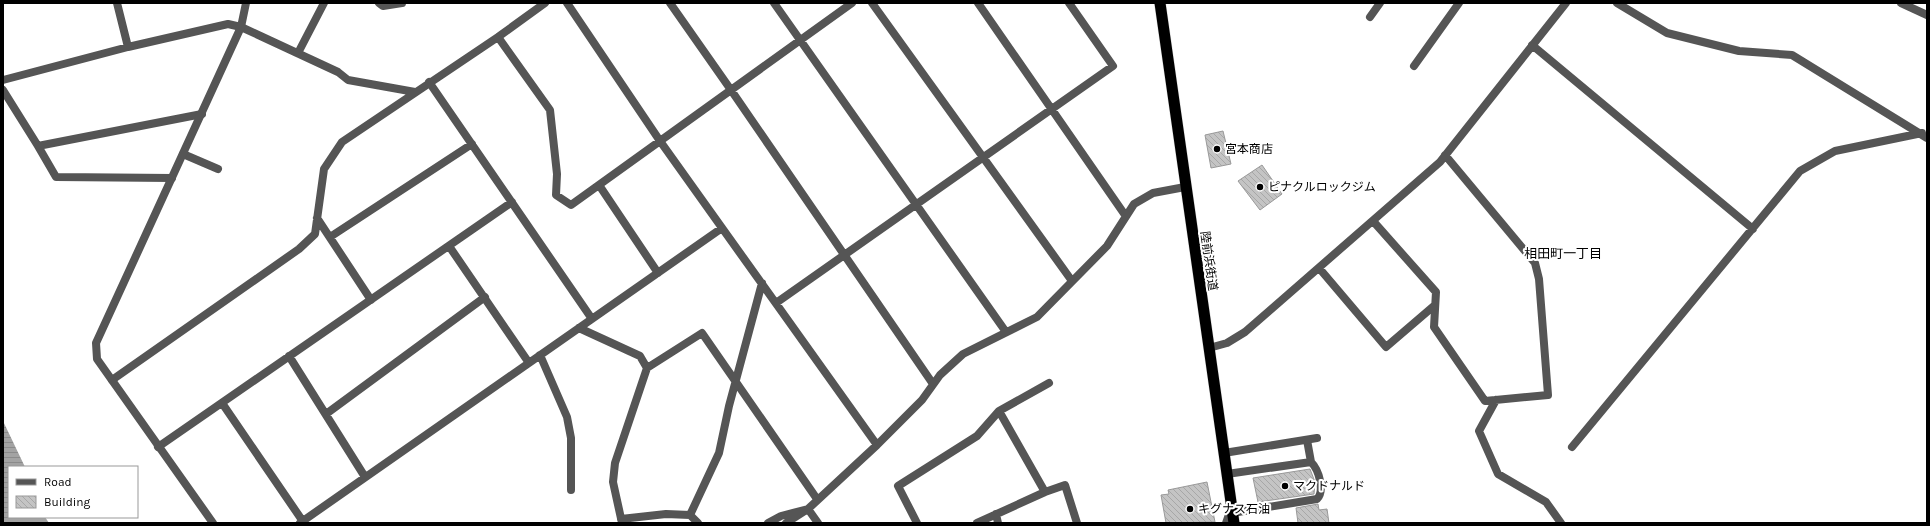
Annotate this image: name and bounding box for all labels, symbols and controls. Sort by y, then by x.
place label: 宮本商店 [1225,142,1273,156]
marker: 宮本商店 [1212,144,1222,154]
place label: ピナクルロックジム [1268,180,1376,194]
marker: ピナクルロックジム [1255,182,1265,192]
street label: 陸前浜街道 [1198,230,1220,292]
district label: 相田町一丁目 [1524,246,1602,261]
legend [8,466,138,518]
text: Road [44,475,72,489]
place label: マクドナルド [1293,479,1365,493]
marker: マクドナルド [1280,481,1290,491]
text: Building [44,495,91,509]
place label: キグナス石油 [1198,502,1270,516]
marker: キグナス石油 [1185,504,1195,514]

